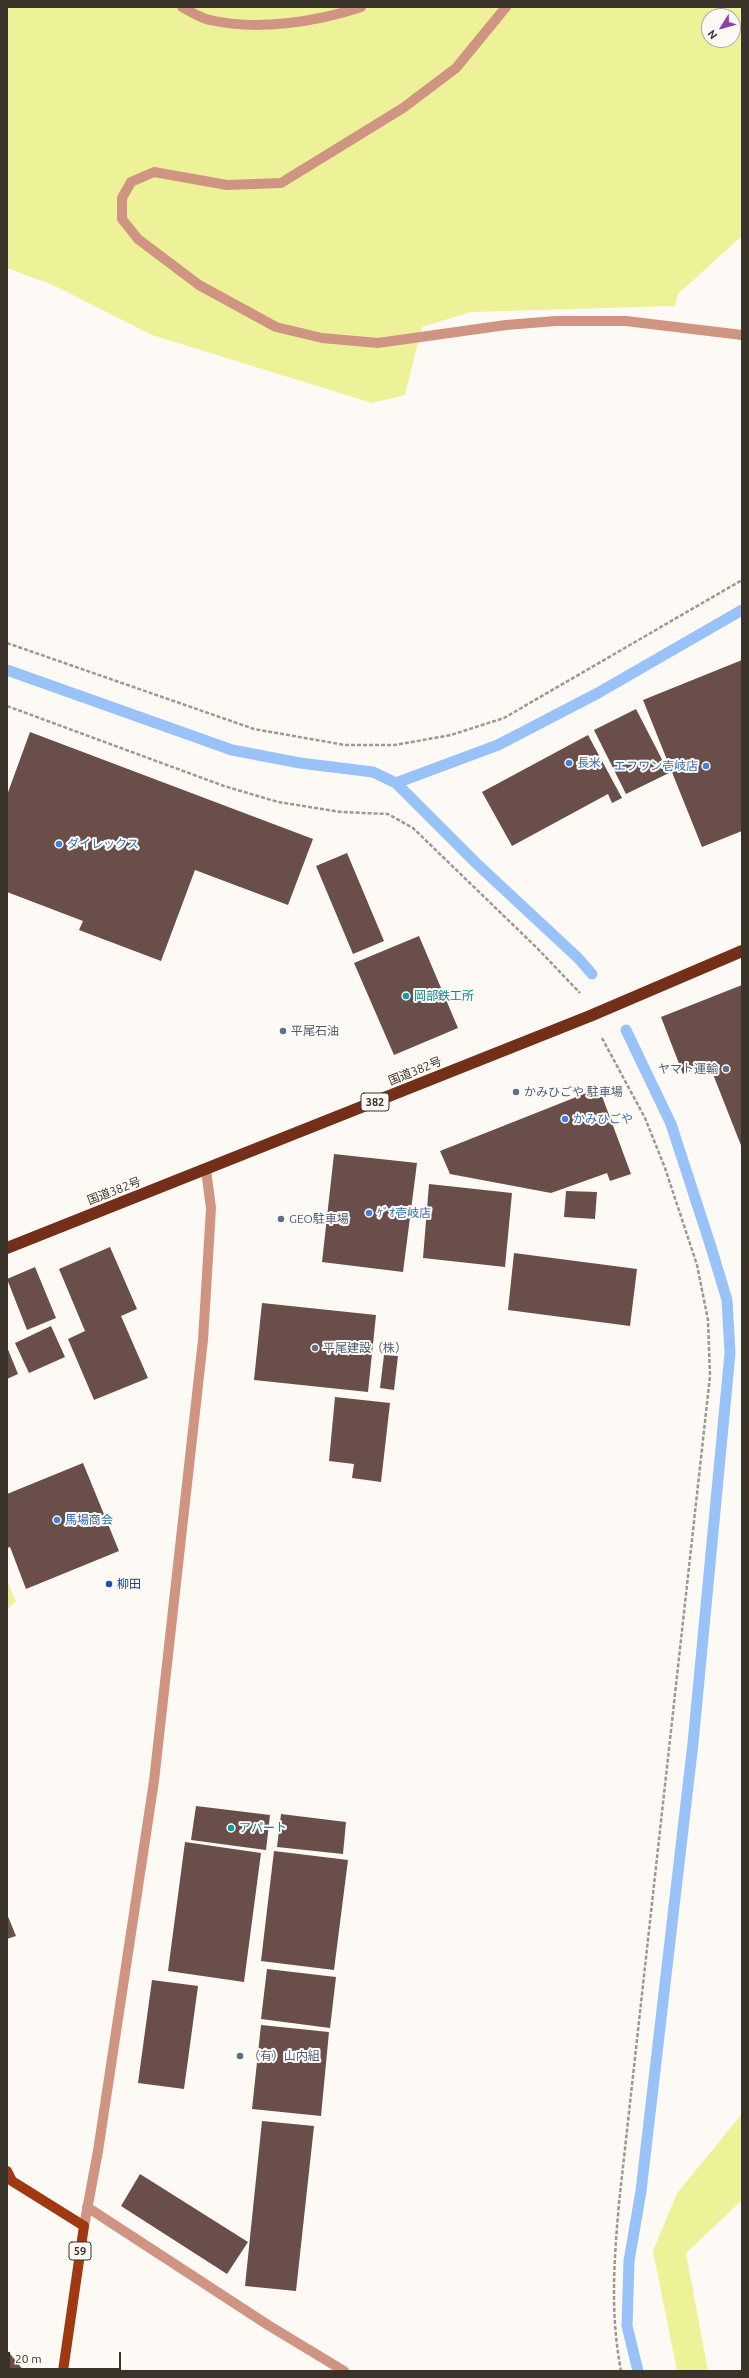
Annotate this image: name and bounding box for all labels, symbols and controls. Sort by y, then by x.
north arrow [701,8,741,48]
text: N [705,28,719,42]
place label: 長米 [577,756,601,770]
marker: 長米 [564,758,574,768]
place label: エフワン壱岐店 [614,759,698,773]
marker: エフワン壱岐店 [701,761,711,771]
place label: ダイレックス [67,837,139,851]
marker: ダイレックス [54,839,64,849]
place label: 岡部鉄工所 [414,989,474,1003]
marker: 岡部鉄工所 [401,991,411,1001]
place label: 平尾石油 [291,1024,339,1038]
marker: 平尾石油 [278,1026,288,1036]
street label: 国道382号 [386,1054,444,1088]
place label: ヤマト運輸 [658,1062,718,1076]
marker: ヤマト運輸 [721,1064,731,1074]
place label: かみひごや 駐車場 [524,1085,623,1099]
marker: かみひごや 駐車場 [511,1087,521,1097]
road number: 382 [361,1093,389,1111]
place label: かみひごや [573,1112,633,1126]
marker: かみひごや [560,1114,570,1124]
street label: 国道382号 [85,1174,143,1208]
place label: ｹﾞｵ壱岐店 [377,1206,431,1220]
marker: ｹﾞｵ壱岐店 [364,1208,374,1218]
place label: GEO駐車場 [289,1212,349,1226]
marker: GEO駐車場 [276,1214,286,1224]
place label: 平尾建設（株） [323,1341,407,1355]
marker: 平尾建設（株） [310,1343,320,1353]
place label: 馬場商会 [65,1513,113,1527]
marker: 馬場商会 [52,1515,62,1525]
place label: 柳田 [117,1577,141,1591]
marker: 柳田 [104,1579,114,1589]
place label: アパート [239,1821,287,1835]
marker: アパート [226,1823,236,1833]
place label: （有）山内組 [248,2049,320,2063]
marker: （有）山内組 [235,2051,245,2061]
road number: 59 [69,2242,91,2260]
scale bar [10,2344,123,2370]
text: 20 m [15,2352,42,2365]

